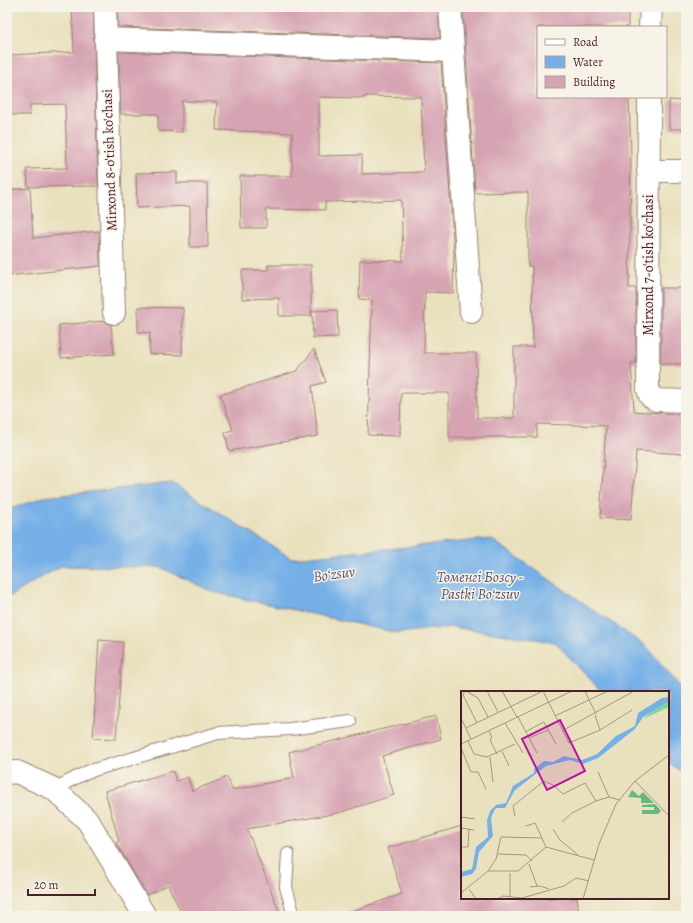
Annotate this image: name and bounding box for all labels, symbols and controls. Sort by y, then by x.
legend [537,26,667,98]
text: Road [573,34,599,50]
text: Water [572,54,603,70]
text: Building [573,74,615,90]
street label: Mirxond 8-o'tish ko'chasi [98,89,121,231]
street label: Mirxond 7-o'tish ko'chasi [639,194,658,336]
water label: Boʻzsuv [312,561,357,587]
water label: Төменгі Бозсу - Pastki Boʻzsuv [437,567,523,604]
inset map [461,691,669,899]
scale bar [28,871,95,897]
text: 20 m [34,877,58,893]

